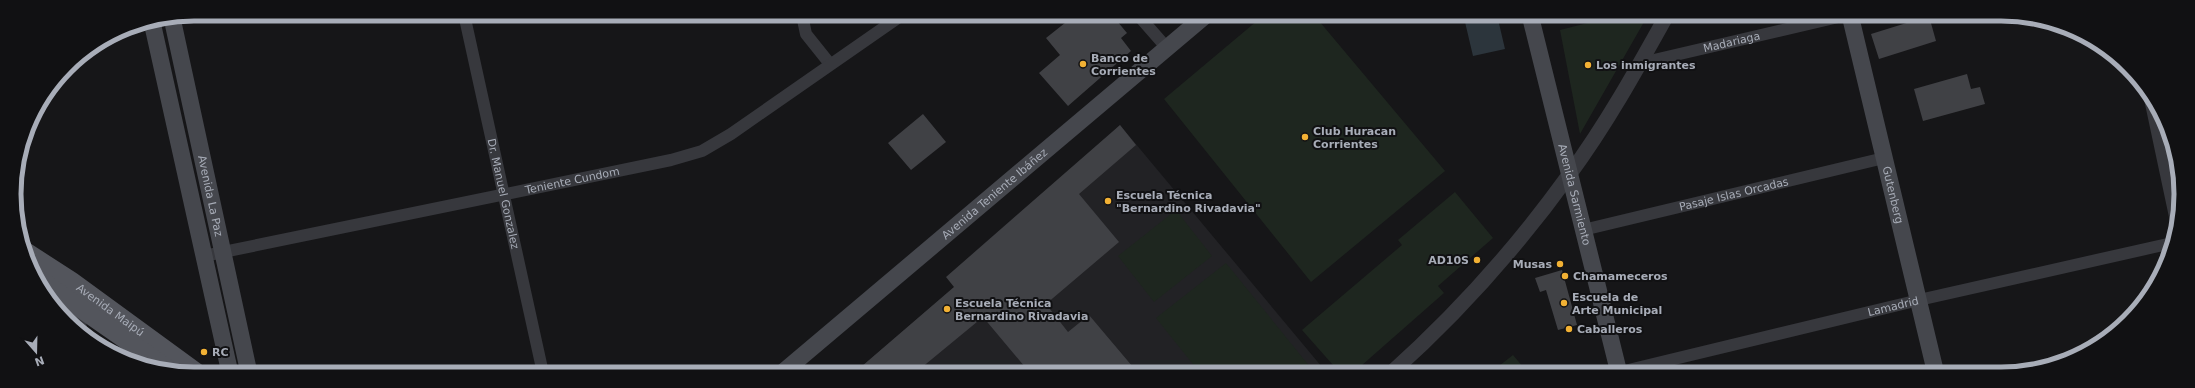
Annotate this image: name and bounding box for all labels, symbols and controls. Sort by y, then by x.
street label: Madariaga [1702,29,1761,55]
place label: Banco de Corrientes [1091,52,1156,78]
marker: Banco de Corrientes [1078,59,1088,69]
place label: Los inmigrantes [1596,59,1696,72]
marker: Los inmigrantes [1583,60,1593,70]
place label: Club Huracan Corrientes [1313,125,1396,151]
marker: Club Huracan Corrientes [1300,132,1310,142]
street label: Dr. Manuel Gonzalez [485,137,522,250]
street label: Avenida Sarmiento [1556,142,1594,247]
street label: Avenida Teniente Ibáñez [939,145,1050,242]
street label: Avenida La Paz [195,154,226,238]
street label: Teniente Cundom [523,164,621,197]
street label: Gutenberg [1880,165,1906,225]
street label: Pasaje Islas Orcadas [1678,175,1790,213]
place label: Escuela Técnica "Bernardino Rivadavia" [1116,189,1261,215]
marker: Escuela Técnica "Bernardino Rivadavia" [1103,196,1113,206]
place label: AD10S [1428,254,1469,267]
marker: AD10S [1472,255,1482,265]
place label: Musas [1513,258,1552,271]
marker: Musas [1555,259,1565,269]
place label: Chamameceros [1573,270,1668,283]
marker: Chamameceros [1560,271,1570,281]
street label: Avenida Maipú [74,281,147,339]
place label: Escuela de Arte Municipal [1572,291,1662,317]
street label: Lamadrid [1866,294,1920,319]
place label: Escuela Técnica Bernardino Rivadavia [955,297,1088,323]
marker: Escuela de Arte Municipal [1559,298,1569,308]
marker: Escuela Técnica Bernardino Rivadavia [942,304,952,314]
place label: Caballeros [1577,323,1643,336]
marker: Caballeros [1564,324,1574,334]
north arrow [16,332,56,372]
place label: RC [212,346,229,359]
marker: RC [199,347,209,357]
text: N [33,353,46,369]

